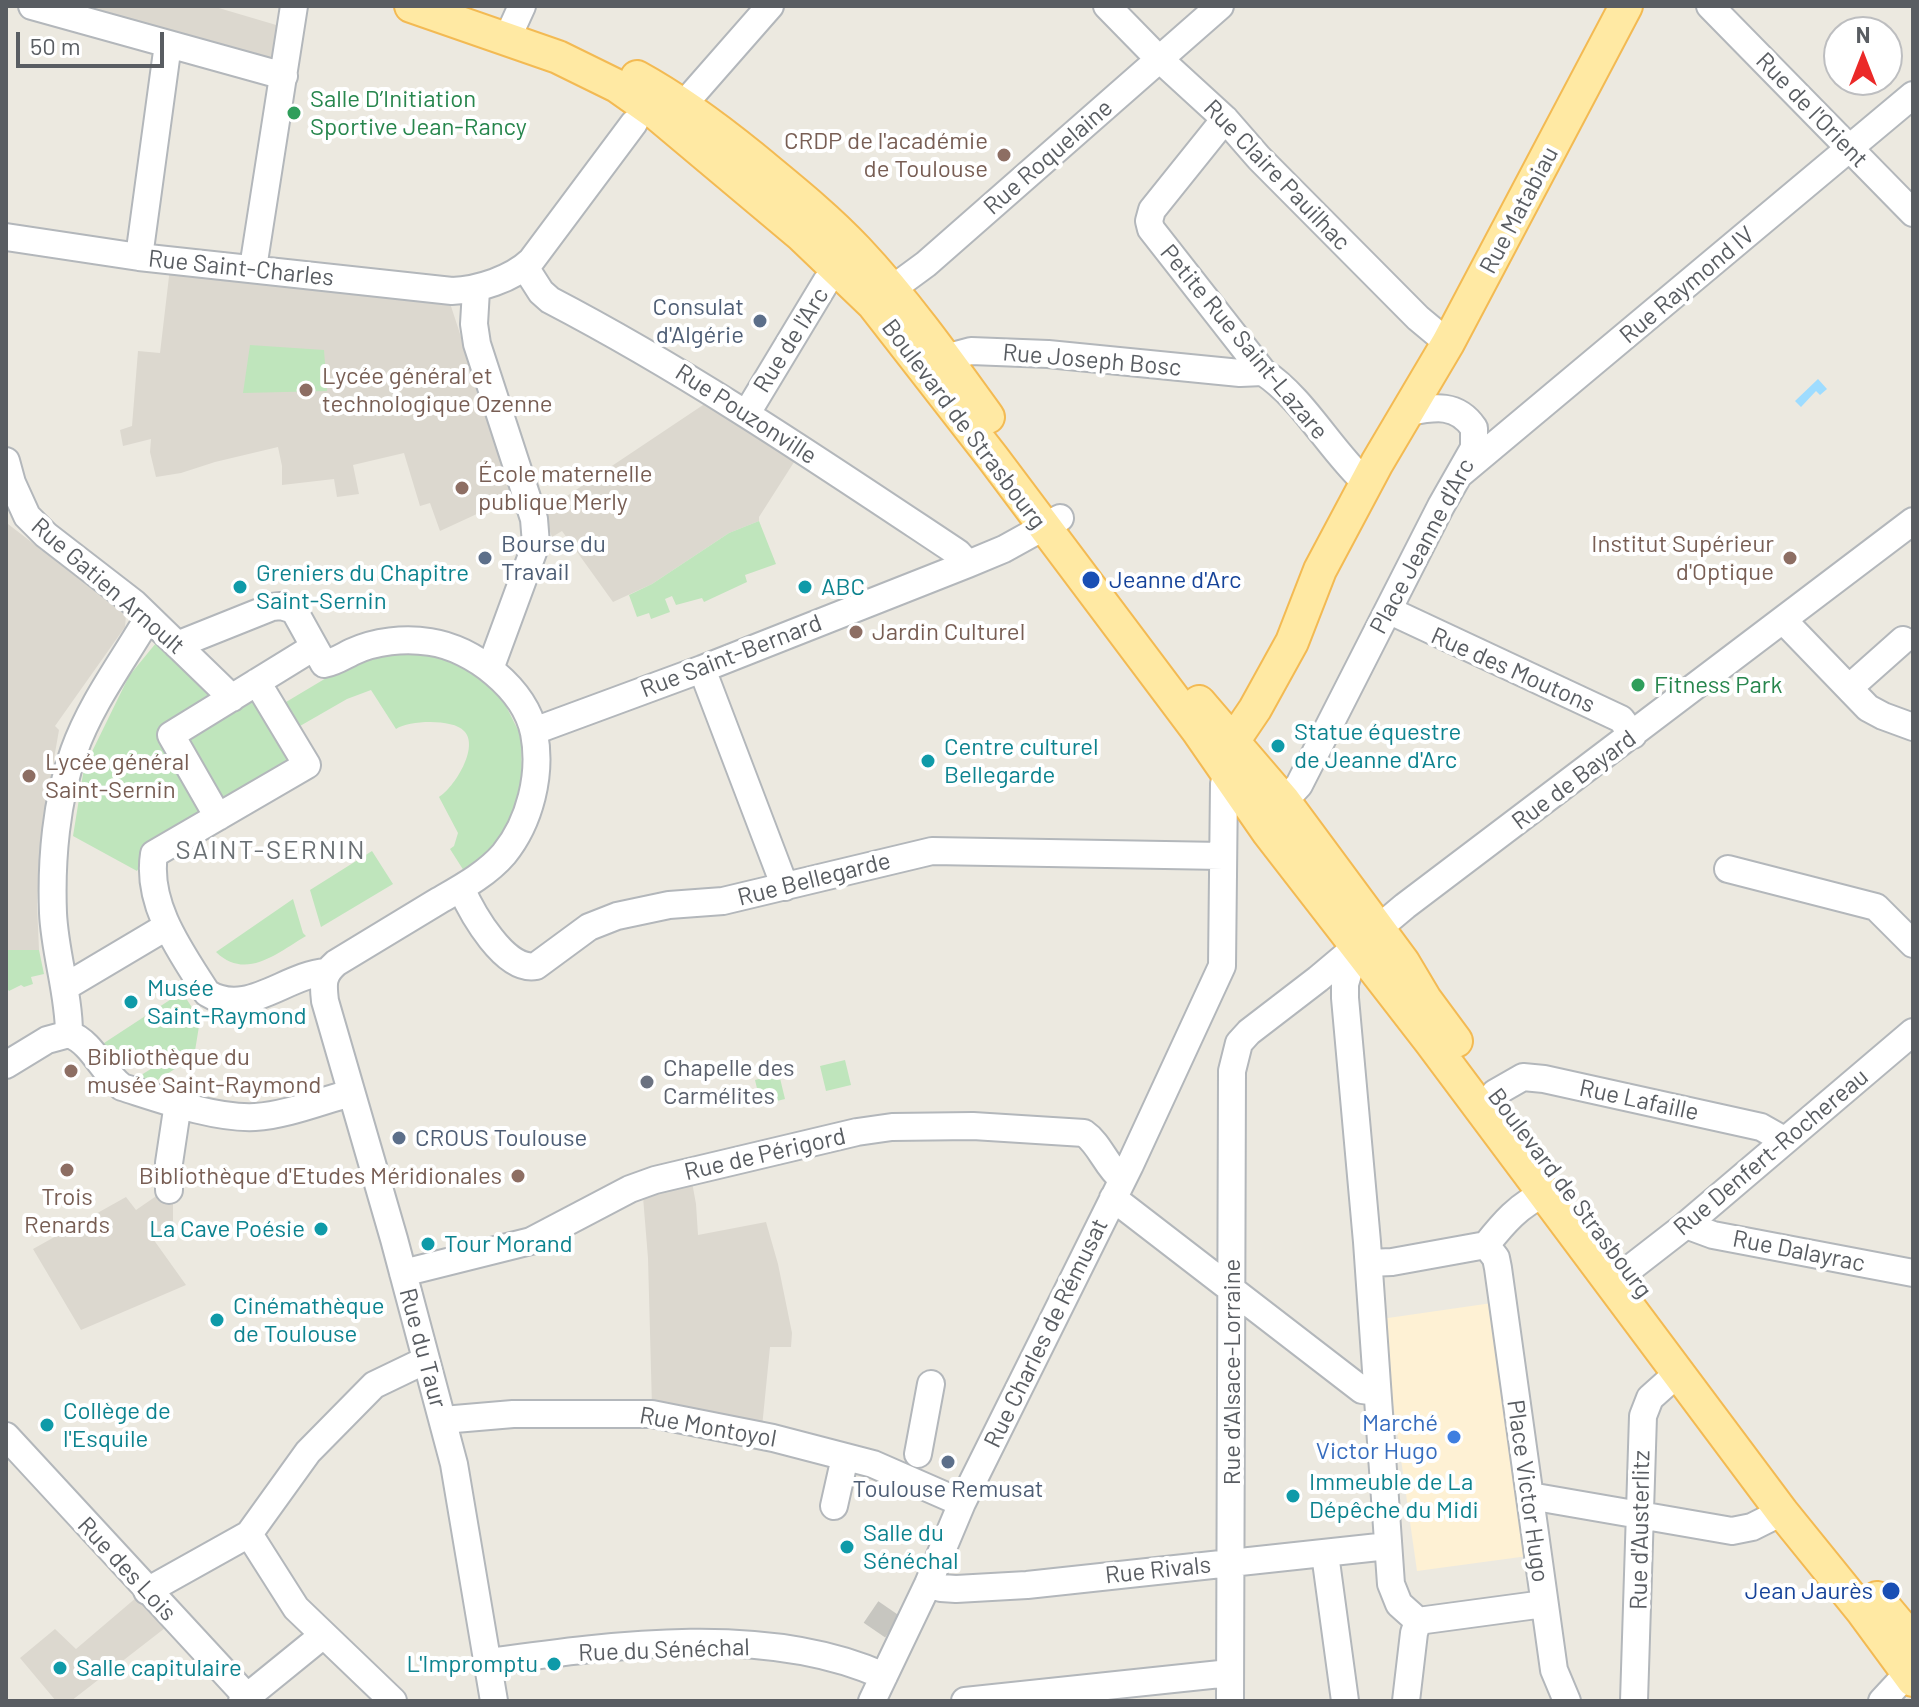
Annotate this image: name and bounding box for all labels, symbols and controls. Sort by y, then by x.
scale bar [20,16,168,66]
north arrow [1823,16,1903,96]
text: N [1856,21,1870,47]
text: 50 m [30,31,81,60]
street label: Rue de l'Orient [1750,46,1874,174]
place label: Salle D’Initiation Sportive Jean-Rancy [310,85,527,141]
street label: Rue Roquelaine [978,93,1118,221]
street label: Rue Claire Pauilhac [1198,94,1356,256]
marker: Salle D’Initiation Sportive Jean-Rancy [285,104,303,122]
place label: CRDP de l'académie de Toulouse [784,127,988,183]
street label: Rue Matabiau [1473,142,1565,278]
marker: CRDP de l'académie de Toulouse [995,146,1013,164]
street label: Rue Raymond IV [1614,220,1760,350]
street label: Petite Rue Saint-Lazare [1154,239,1334,445]
street label: Rue Saint-Charles [147,244,335,292]
street label: Rue de l'Arc [747,282,835,398]
place label: Consulat d'Algérie [653,293,744,349]
marker: Consulat d'Algérie [751,312,769,330]
street label: Boulevard de Strasbourg [876,313,1052,535]
street label: Rue Joseph Bosc [1001,338,1183,382]
street label: Rue Pouzonville [670,358,822,470]
place label: Lycée général et technologique Ozenne [322,362,553,418]
marker: Lycée général et technologique Ozenne [297,381,315,399]
street label: Place Jeanne d'Arc [1364,453,1480,639]
place label: École maternelle publique Merly [478,460,652,516]
marker: École maternelle publique Merly [453,479,471,497]
street label: Rue Gatien Arnoult [26,512,190,660]
place label: Bourse du Travail [501,530,606,586]
place label: Institut Supérieur d'Optique [1591,530,1774,586]
marker: Bourse du Travail [476,549,494,567]
marker: Institut Supérieur d'Optique [1781,549,1799,567]
place label: Greniers du Chapitre Saint-Sernin [256,559,469,615]
place label: Jeanne d'Arc [1109,566,1242,594]
marker: Jeanne d'Arc [1080,569,1102,591]
place label: ABC [821,573,865,601]
marker: Greniers du Chapitre Saint-Sernin [231,578,249,596]
marker: ABC [796,578,814,596]
street label: Rue Saint-Bernard [636,608,826,704]
place label: Jardin Culturel [872,618,1025,646]
street label: Rue des Moutons [1427,621,1599,719]
marker: Jardin Culturel [847,623,865,641]
place label: Fitness Park [1654,671,1783,699]
marker: Fitness Park [1629,676,1647,694]
place label: Statue équestre de Jeanne d'Arc [1294,718,1461,774]
street label: Rue de Bayard [1506,724,1642,836]
place label: Centre culturel Bellegarde [944,733,1099,789]
marker: Statue équestre de Jeanne d'Arc [1269,737,1287,755]
place label: Lycée général Saint-Sernin [45,748,189,804]
marker: Centre culturel Bellegarde [919,752,937,770]
marker: Lycée général Saint-Sernin [20,767,38,785]
district label: SAINT-SERNIN [175,834,367,866]
street label: Rue Bellegarde [735,846,893,912]
place label: Musée Saint-Raymond [147,974,307,1030]
marker: Musée Saint-Raymond [122,993,140,1011]
place label: Bibliothèque du musée Saint-Raymond [87,1043,321,1099]
place label: Chapelle des Carmélites [663,1054,794,1110]
marker: Bibliothèque du musée Saint-Raymond [62,1062,80,1080]
street label: Rue Denfert-Rochereau [1668,1062,1874,1242]
marker: Chapelle des Carmélites [638,1073,656,1091]
street label: Rue Lafaille [1577,1073,1701,1127]
street label: Boulevard de Strasbourg [1482,1082,1658,1304]
street label: Rue de Périgord [681,1121,849,1187]
place label: CROUS Toulouse [415,1124,587,1152]
marker: CROUS Toulouse [390,1129,408,1147]
marker: Trois Renards [58,1161,76,1179]
place label: Bibliothèque d'Etudes Méridionales [139,1162,502,1190]
marker: Bibliothèque d'Etudes Méridionales [509,1167,527,1185]
place label: Trois Renards [24,1183,110,1239]
street label: Rue Charles de Rémusat [978,1214,1114,1452]
place label: La Cave Poésie [149,1215,305,1243]
marker: La Cave Poésie [312,1220,330,1238]
street label: Rue Dalayrac [1730,1224,1868,1278]
place label: Tour Morand [444,1230,573,1258]
marker: Tour Morand [419,1235,437,1253]
street label: Rue d'Alsace-Lorraine [1218,1259,1246,1485]
street label: Rue du Taur [393,1285,453,1411]
place label: Cinémathèque de Toulouse [233,1292,384,1348]
marker: Cinémathèque de Toulouse [208,1311,226,1329]
place label: Collège de l'Esquile [63,1397,171,1453]
street label: Place Victor Hugo [1501,1398,1555,1584]
street label: Rue Montoyol [637,1401,779,1453]
place label: Marché Victor Hugo [1316,1409,1438,1465]
marker: Collège de l'Esquile [38,1416,56,1434]
marker: Marché Victor Hugo [1445,1428,1463,1446]
street label: Rue d'Austerlitz [1624,1450,1656,1610]
marker: Toulouse Remusat [939,1453,957,1471]
place label: Immeuble de La Dépêche du Midi [1309,1468,1479,1524]
place label: Toulouse Remusat [852,1475,1044,1503]
marker: Immeuble de La Dépêche du Midi [1284,1487,1302,1505]
street label: Rue des Lois [72,1511,182,1627]
place label: Salle du Sénéchal [863,1519,959,1575]
marker: Salle du Sénéchal [838,1538,856,1556]
street label: Rue Rivals [1104,1550,1212,1590]
place label: Jean Jaurès [1745,1577,1873,1605]
marker: Jean Jaurès [1880,1580,1902,1602]
street label: Rue du Sénéchal [578,1633,750,1667]
place label: L'Impromptu [406,1650,538,1678]
place label: Salle capitulaire [76,1654,242,1682]
marker: L'Impromptu [545,1655,563,1673]
marker: Salle capitulaire [51,1659,69,1677]

